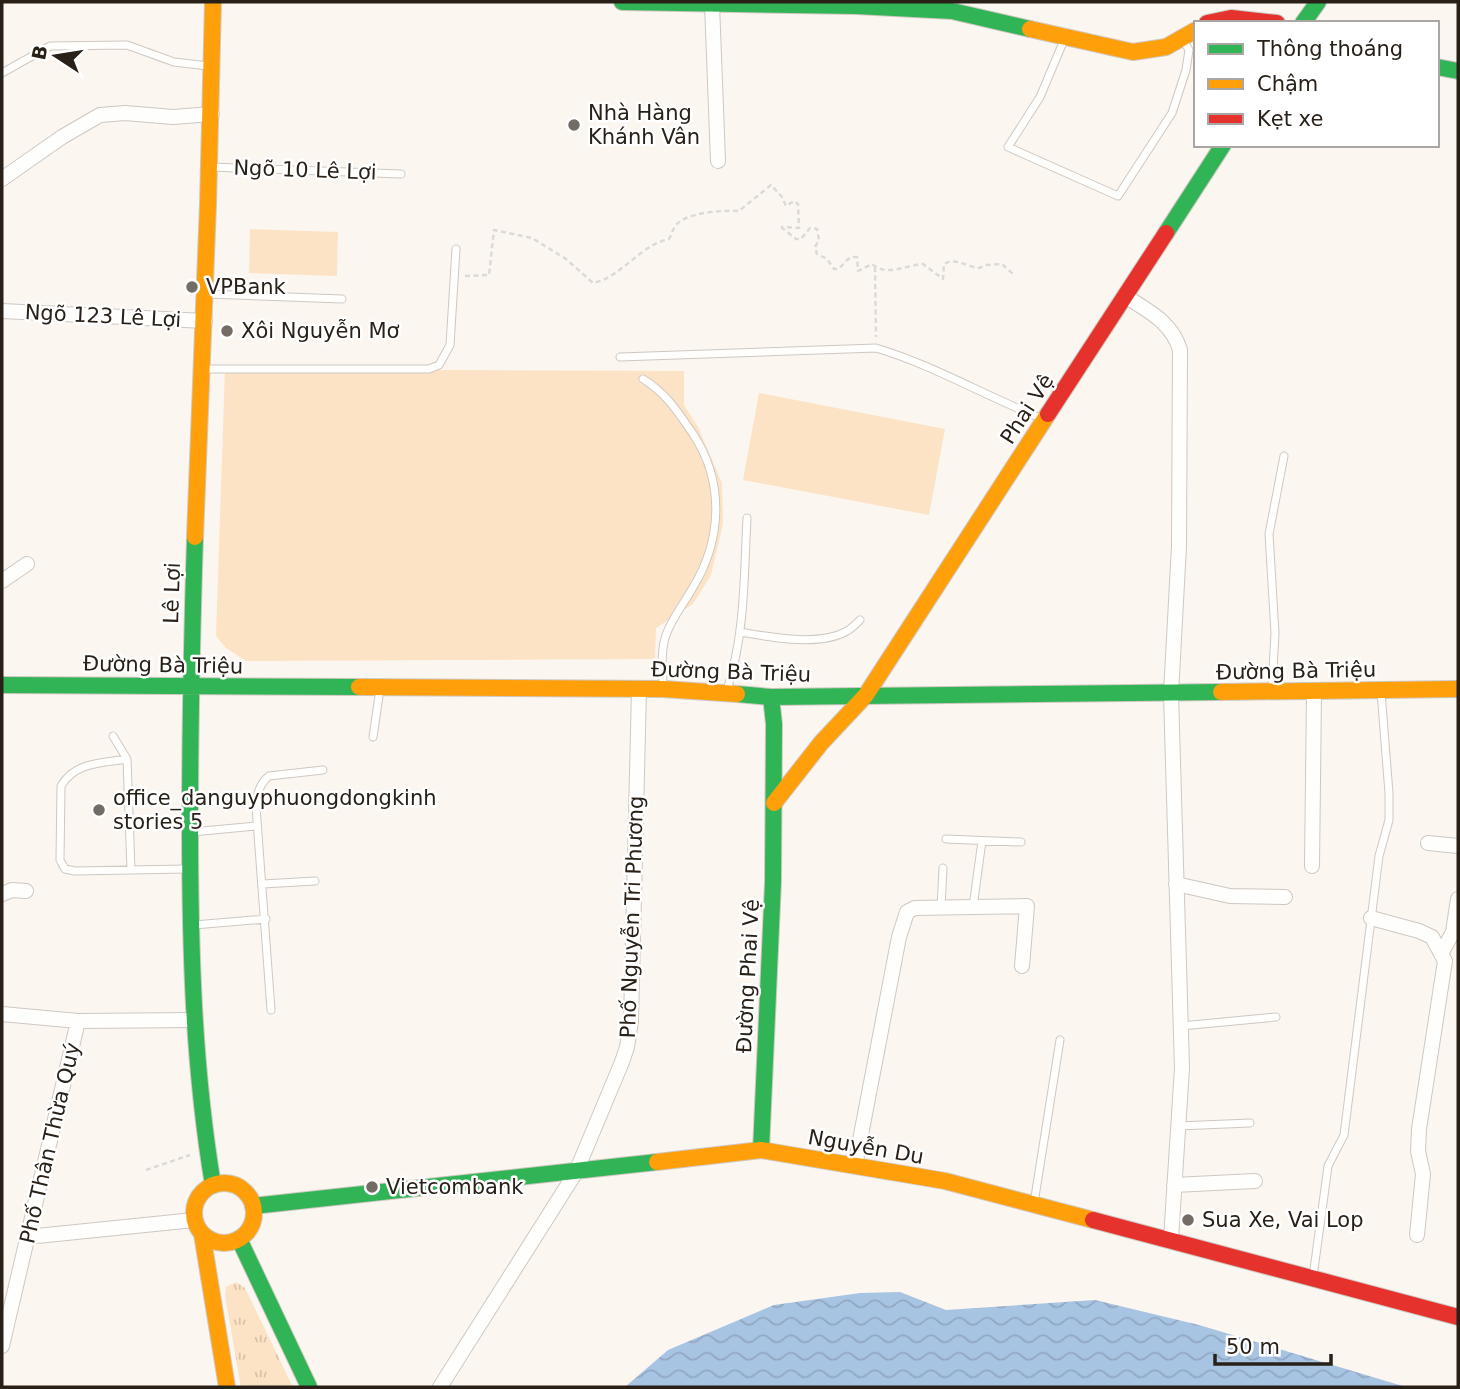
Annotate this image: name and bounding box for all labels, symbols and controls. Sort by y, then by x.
north arrow [21,21,91,91]
legend [1194,21,1439,147]
text: Thông thoáng [1256,37,1403,61]
text: B [27,43,52,62]
text: Chậm [1257,72,1318,96]
place label: Nhà Hàng Khánh Vân [588,101,700,149]
text: Kẹt xe [1257,107,1323,131]
marker: Nhà Hàng Khánh Vân [566,117,582,133]
street label: Ngõ 10 Lê Lợi [233,156,377,184]
place label: VPBank [206,275,287,299]
marker: VPBank [184,279,200,295]
street label: Ngõ 123 Lê Lợi [24,300,182,332]
place label: Xôi Nguyễn Mơ [241,318,400,343]
marker: Xôi Nguyễn Mơ [219,323,235,339]
street label: Phai Vệ [996,369,1058,449]
street label: Lê Lợi [159,562,185,624]
street label: Đường Bà Triệu [83,652,243,678]
street label: Đường Bà Triệu [651,657,811,687]
street label: Đường Bà Triệu [1216,658,1376,684]
place label: office_danguyphuongdongkinh stories 5 [113,786,437,834]
street label: Phố Nguyễn Tri Phương [615,795,648,1039]
marker: office_danguyphuongdongkinh stories 5 [91,802,107,818]
street label: Đường Phai Vệ [732,898,764,1054]
street label: Phố Thân Thừa Quý [15,1040,85,1246]
street label: Nguyễn Du [806,1124,926,1169]
place label: Vietcombank [386,1175,524,1199]
marker: Vietcombank [364,1179,380,1195]
place label: Sua Xe, Vai Lop [1202,1208,1364,1232]
marker: Sua Xe, Vai Lop [1180,1212,1196,1228]
scale bar [1215,1322,1330,1366]
text: 50 m [1226,1335,1280,1359]

